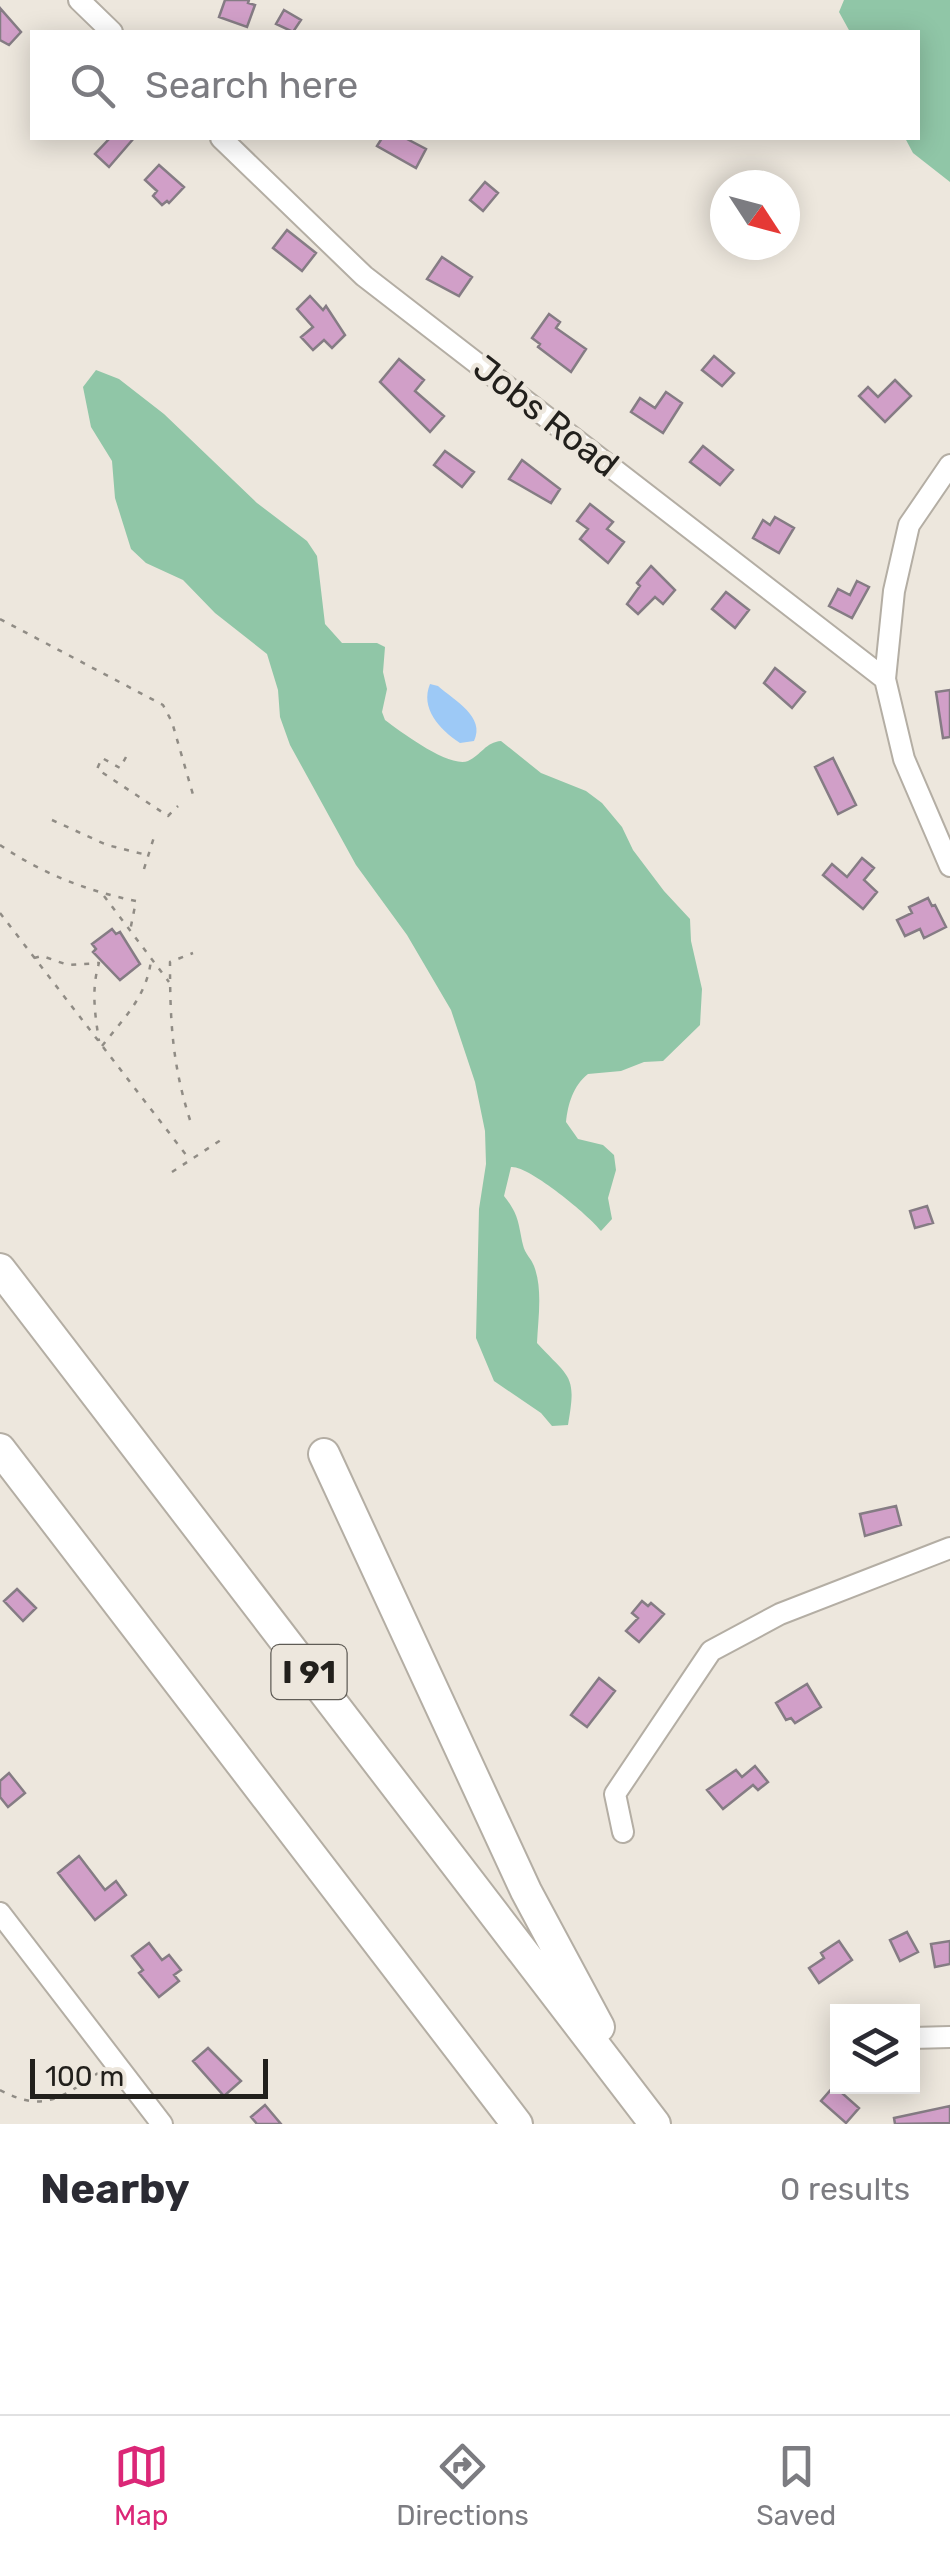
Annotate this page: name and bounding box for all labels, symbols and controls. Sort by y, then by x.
search box [30,30,920,140]
icon: search [65,58,120,113]
text: Search here [145,62,358,108]
north arrow [710,170,800,260]
street label: Jobs Road [465,346,627,486]
road number: I 91 [272,1645,346,1699]
map controls [830,2004,920,2094]
button: layers [830,2004,920,2094]
scale bar [30,2054,268,2098]
text: 100 m [45,2060,124,2093]
text: Nearby [40,2164,190,2214]
text: 0 results [780,2170,910,2208]
tab: Map [114,2439,169,2532]
tab: Directions [396,2439,529,2532]
tab: Saved [756,2439,836,2532]

